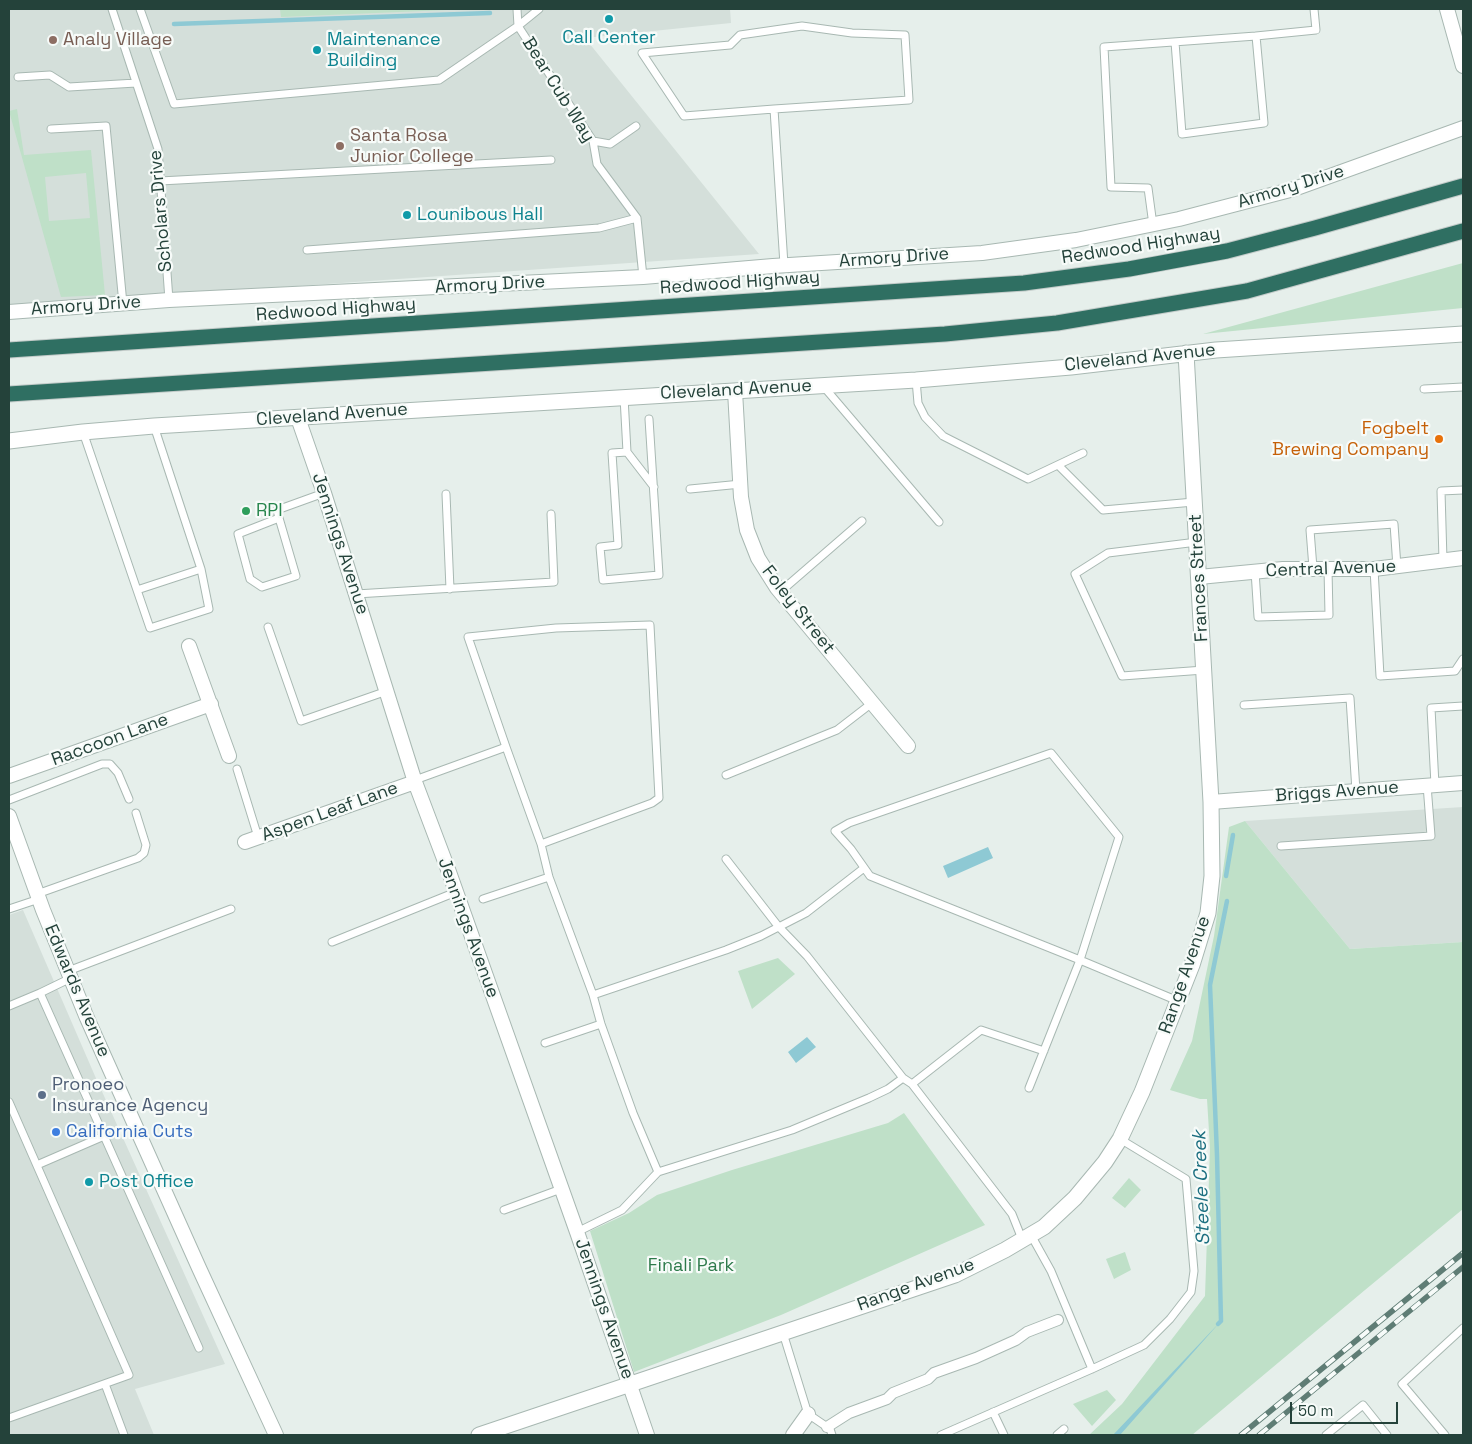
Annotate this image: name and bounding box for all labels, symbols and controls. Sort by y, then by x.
marker: Call Center [603,13,615,25]
place label: Call Center [562,27,656,49]
place label: Analy Village [63,29,172,51]
place label: Maintenance Building [327,29,441,72]
street label: Bear Cub Way [517,33,599,147]
marker: Analy Village [47,34,59,46]
marker: Maintenance Building [311,44,323,56]
place label: Santa Rosa Junior College [350,125,474,168]
marker: Santa Rosa Junior College [334,140,346,152]
street label: Scholars Drive [145,149,177,273]
street label: Armory Drive [1235,161,1347,213]
place label: Lounibous Hall [417,204,543,226]
marker: Lounibous Hall [401,209,413,221]
street label: Redwood Highway [1060,223,1222,269]
street label: Armory Drive [838,243,950,273]
street label: Redwood Highway [659,267,821,299]
street label: Armory Drive [434,271,546,299]
street label: Armory Drive [30,291,142,321]
street label: Redwood Highway [255,294,417,326]
street label: Cleveland Avenue [1063,339,1217,377]
street label: Cleveland Avenue [660,375,812,405]
street label: Cleveland Avenue [256,399,408,431]
place label: Fogbelt Brewing Company [1272,418,1429,460]
marker: Fogbelt Brewing Company [1433,433,1445,445]
street label: Jennings Avenue [307,470,373,618]
place label: RPI [256,500,283,522]
marker: RPI [240,505,252,517]
street label: Frances Street [1185,513,1213,643]
street label: Central Avenue [1265,556,1397,582]
street label: Foley Street [757,561,839,659]
street label: Raccoon Lane [49,709,171,771]
street label: Aspen Leaf Lane [259,777,401,847]
street label: Briggs Avenue [1274,777,1400,807]
street label: Jennings Avenue [433,855,503,1001]
street label: Range Avenue [1155,913,1215,1037]
street label: Edwards Avenue [39,921,115,1061]
place label: Pronoeo Insurance Agency [52,1074,208,1116]
marker: Pronoeo Insurance Agency [36,1089,48,1101]
place label: California Cuts [66,1121,193,1143]
marker: California Cuts [50,1126,62,1138]
water label: Steele Creek [1189,1130,1215,1246]
place label: Post Office [99,1171,194,1193]
marker: Post Office [83,1176,95,1188]
street label: Jennings Avenue [570,1236,638,1382]
street label: Range Avenue [854,1254,978,1316]
park label: Finali Park [648,1255,734,1277]
scale bar [1292,1392,1400,1424]
text: 50 m [1298,1401,1333,1420]

